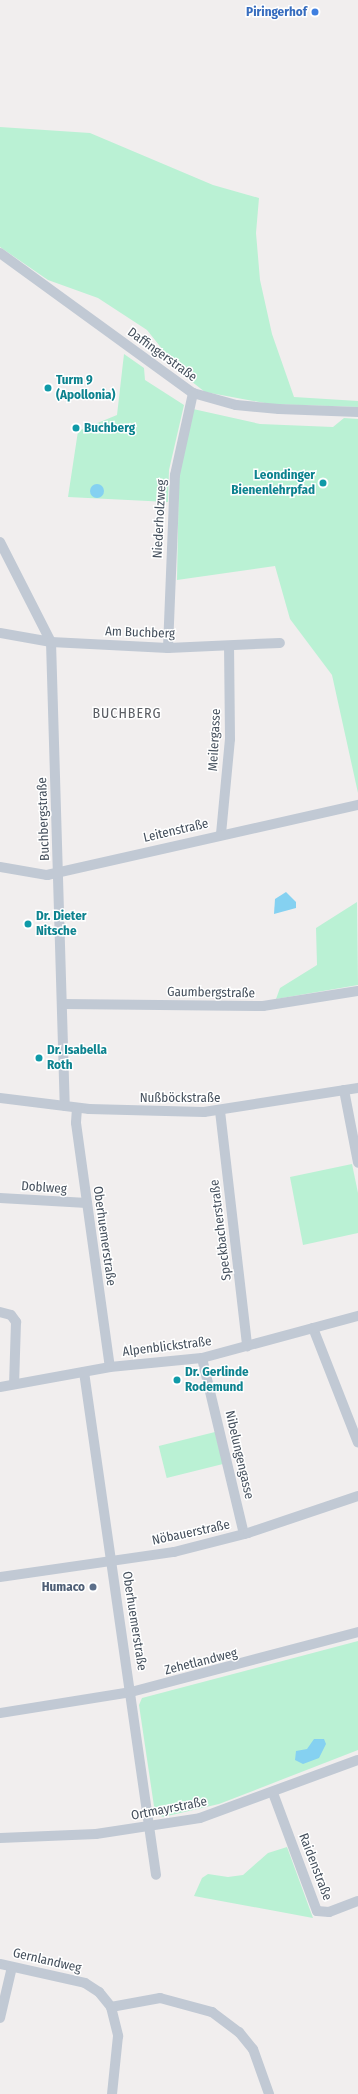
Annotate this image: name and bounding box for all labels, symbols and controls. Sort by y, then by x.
place label: Piringerhof [246,4,307,20]
marker: Piringerhof [310,7,320,17]
street label: Daffingerstraße [124,325,200,385]
place label: Turm 9 (Apollonia) [56,373,115,404]
marker: Turm 9 (Apollonia) [43,383,53,393]
place label: Buchberg [84,420,135,436]
marker: Buchberg [71,423,81,433]
place label: Leondinger Bienenlehrpfad [231,468,315,499]
marker: Leondinger Bienenlehrpfad [318,478,328,488]
street label: Niederholzweg [150,479,170,559]
street label: Am Buchberg [105,624,175,642]
district label: BUCHBERG [92,706,162,722]
street label: Meilergasse [206,708,224,772]
street label: Buchbergstraße [35,777,53,861]
street label: Leitenstraße [142,816,210,846]
place label: Dr. Dieter Nitsche [36,909,87,940]
marker: Dr. Dieter Nitsche [23,919,33,929]
street label: Gaumbergstraße [167,984,255,1002]
place label: Dr. Isabella Roth [47,1043,107,1074]
marker: Dr. Isabella Roth [34,1053,44,1063]
street label: Nußböckstraße [140,1090,220,1106]
street label: Doblweg [21,1179,67,1197]
street label: Speckbacherstraße [207,1179,235,1281]
street label: Oberhuemerstraße [89,1185,119,1287]
street label: Alpenblickstraße [122,1334,212,1360]
place label: Dr. Gerlinde Rodemund [185,1365,249,1396]
marker: Dr. Gerlinde Rodemund [172,1375,182,1385]
street label: Nibelungengasse [221,1409,257,1501]
street label: Nöbauerstraße [151,1517,231,1549]
street label: Oberhuemerstraße [118,1570,150,1672]
place label: Humaco [42,1579,85,1595]
marker: Humaco [88,1582,98,1592]
street label: Zehetlandweg [163,1645,239,1679]
street label: Ortmayrstraße [130,1794,208,1824]
street label: Raidenstraße [295,1831,335,1903]
street label: Gernlandweg [11,1946,83,1976]

